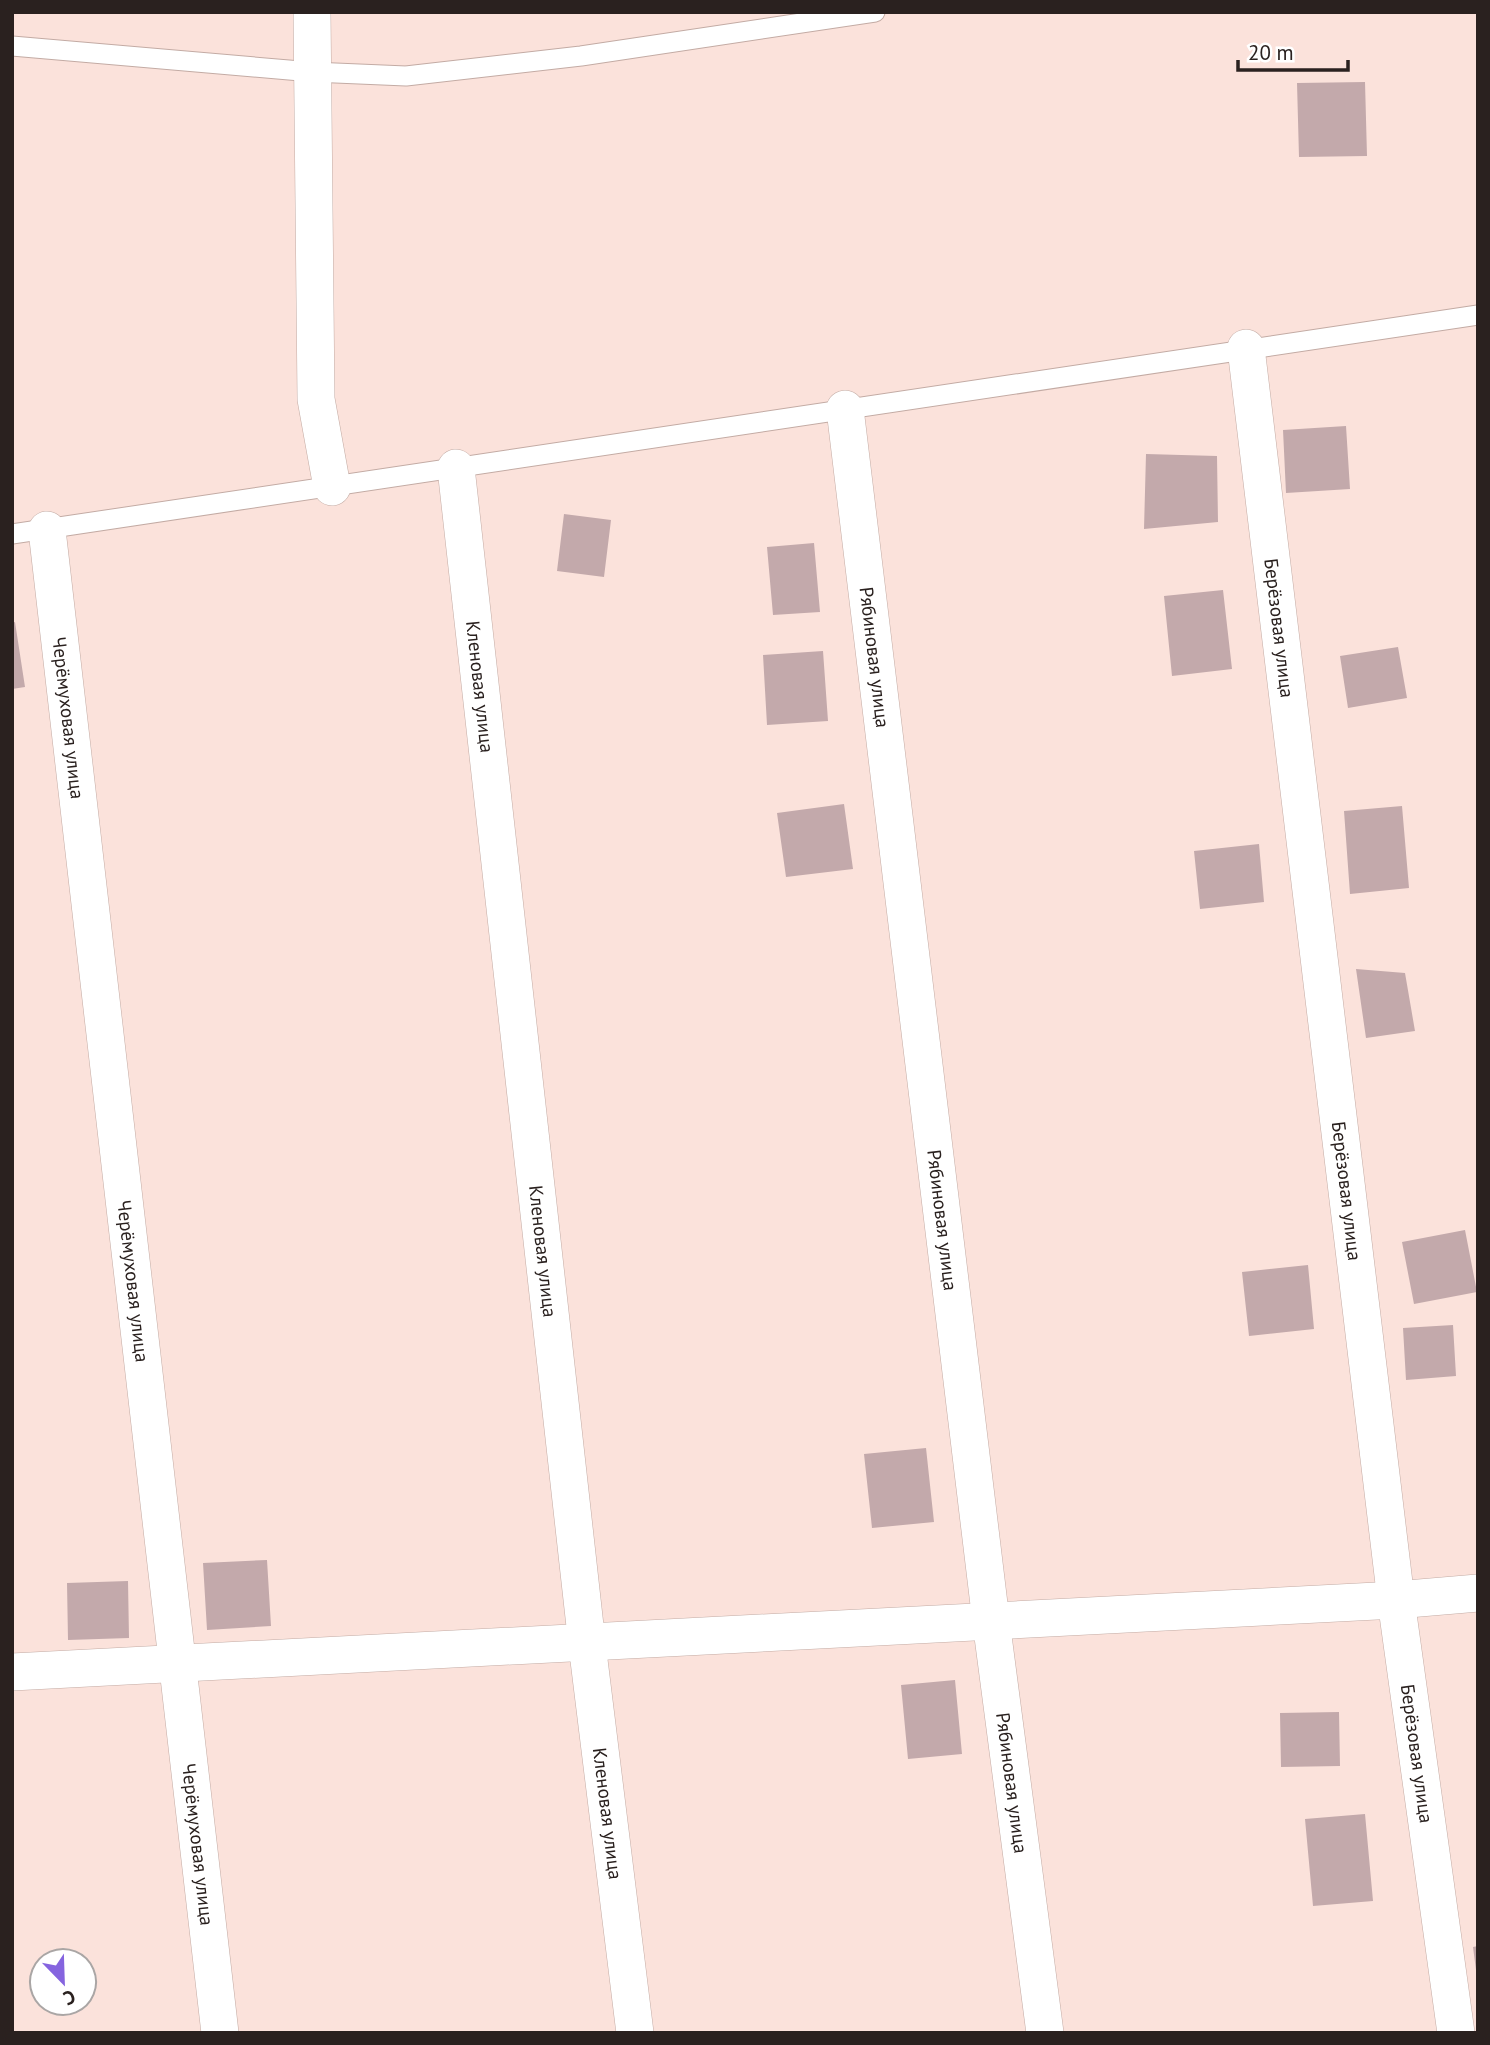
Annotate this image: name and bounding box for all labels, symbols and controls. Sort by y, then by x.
scale bar [1238,28,1348,72]
text: 20 m [1248,39,1294,66]
street label: Берёзовая улица [1259,557,1300,699]
street label: Рябиновая улица [855,585,895,729]
street label: Кленовая улица [461,619,500,754]
street label: Черёмуховая улица [47,635,90,800]
street label: Берёзовая улица [1327,1120,1367,1262]
street label: Рябиновая улица [922,1148,963,1292]
street label: Кленовая улица [524,1184,563,1318]
street label: Черёмуховая улица [112,1199,155,1363]
street label: Берёзовая улица [1396,1683,1439,1825]
street label: Рябиновая улица [991,1711,1033,1855]
street label: Кленовая улица [588,1746,628,1881]
street label: Черёмуховая улица [177,1762,220,1927]
north arrow [28,1947,98,2017]
text: С [60,1985,79,2011]

